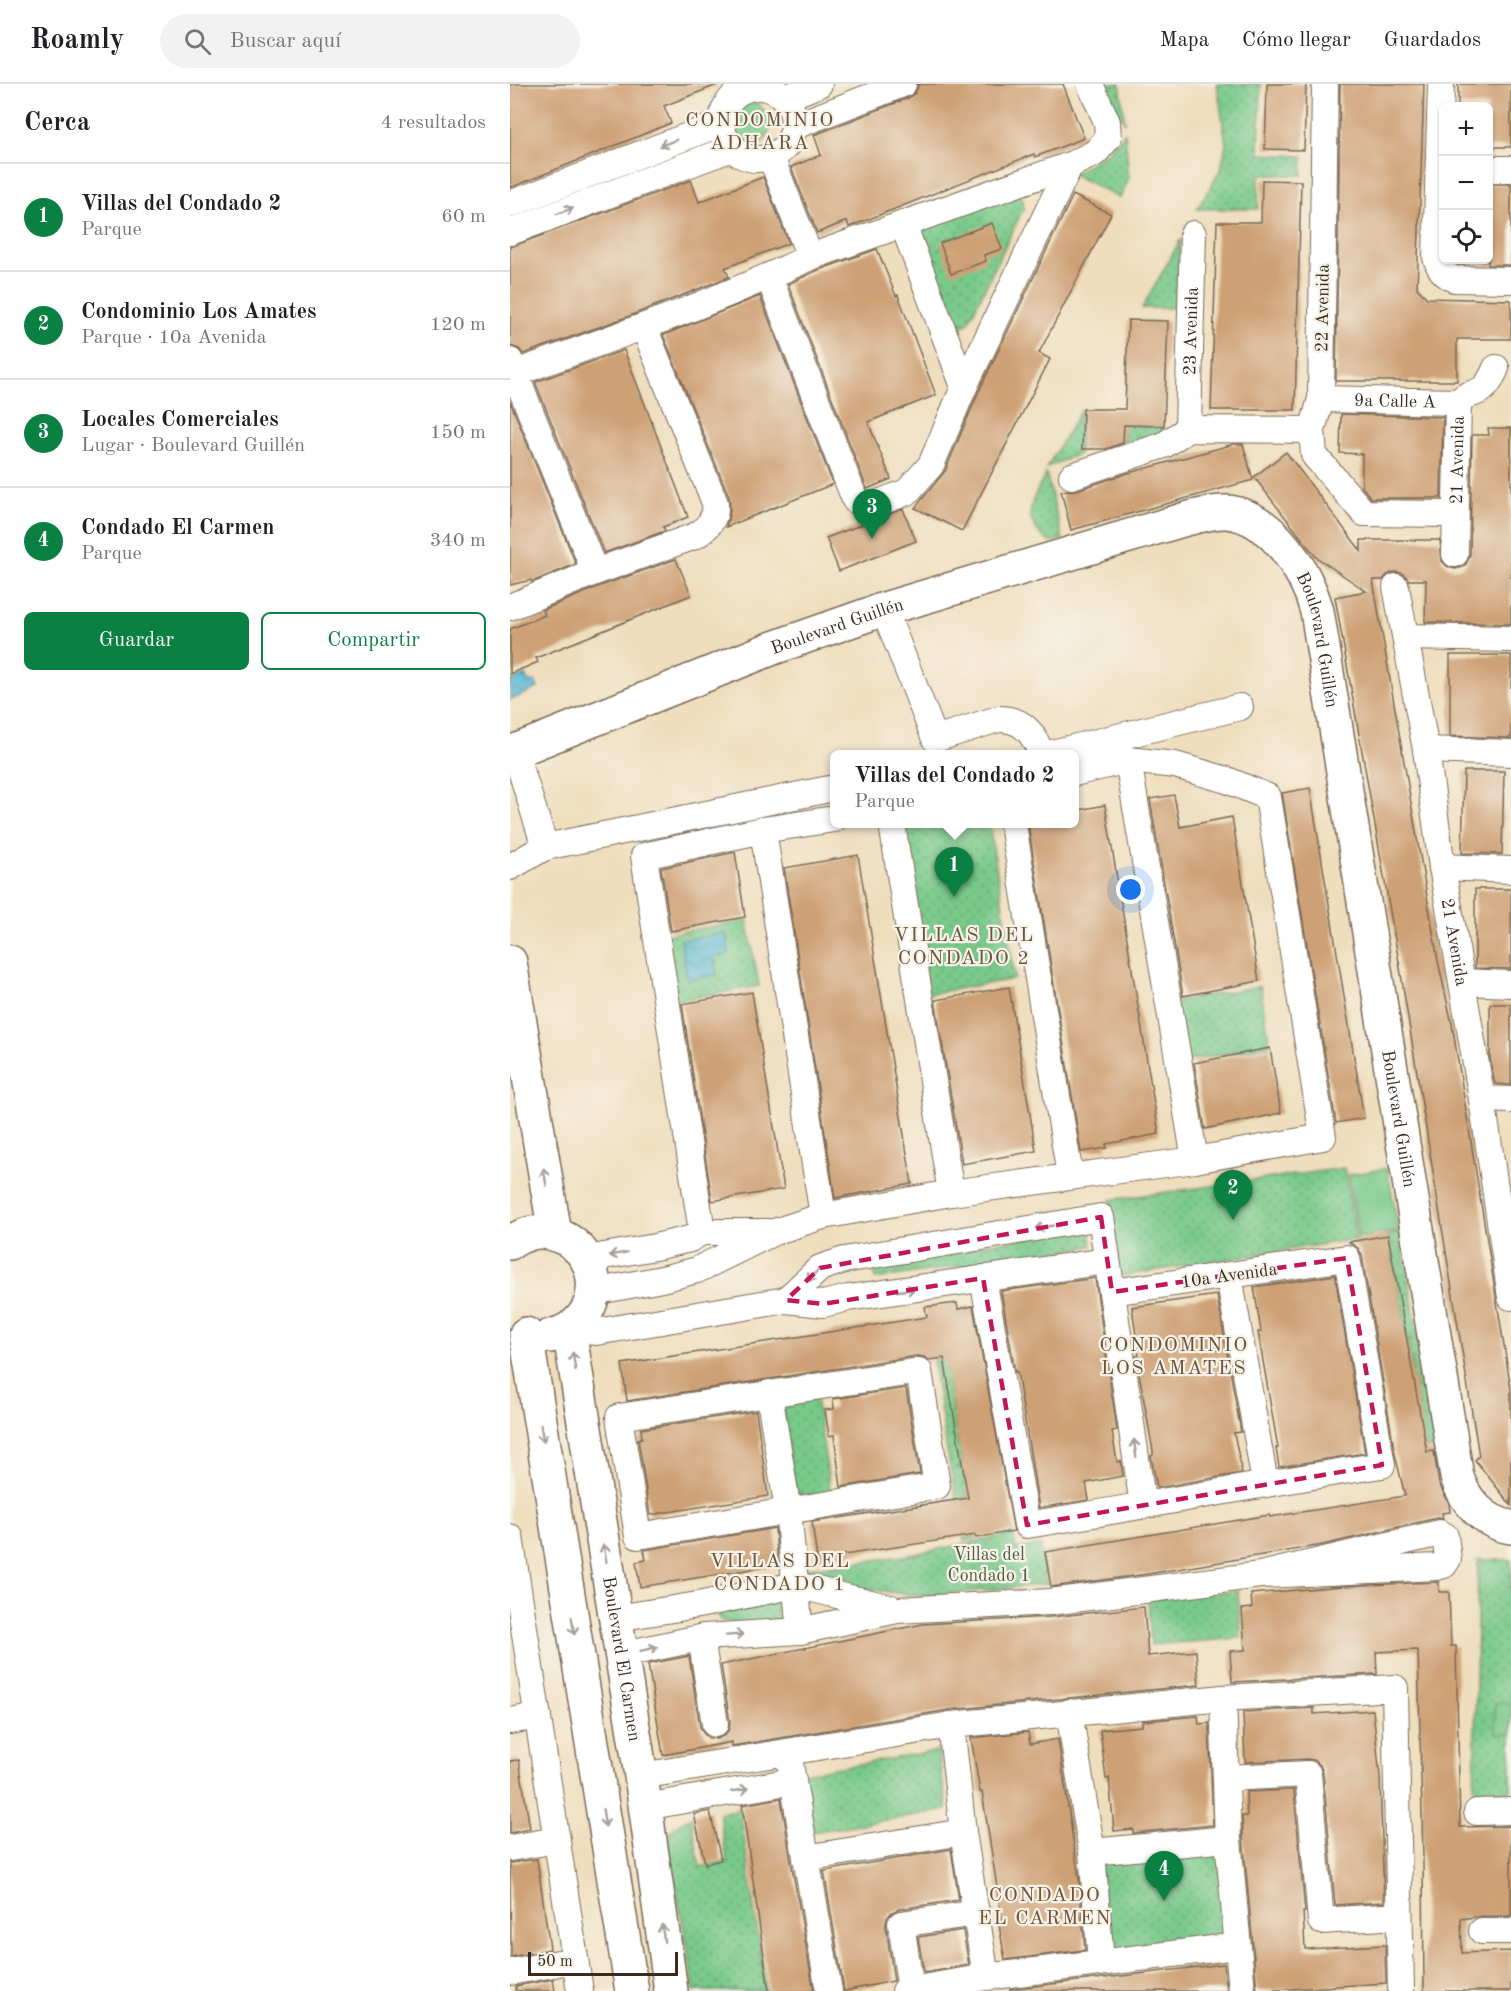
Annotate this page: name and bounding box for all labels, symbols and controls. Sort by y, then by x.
search box [160,14,580,68]
icon: search [181,25,214,58]
text: Roamly [30,27,124,55]
text: Buscar aquí [229,30,341,52]
text: Mapa [1160,30,1209,51]
text: Cómo llegar [1242,30,1351,51]
text: Guardados [1384,30,1481,51]
map controls [1439,102,1493,264]
button: + [1439,102,1493,156]
text: Cerca [24,110,90,136]
district label: CONDOMINIO ADHARA [685,111,835,154]
text: 4 resultados [381,113,486,133]
one-way arrow [659,139,677,150]
button: − [1439,156,1493,210]
text: Villas del Condado 2 [81,193,281,215]
one-way arrow [555,205,574,216]
text: 1 [38,207,49,227]
text: 60 m [441,207,486,227]
button: locate [1439,210,1493,264]
text: Parque [81,220,142,240]
street label: 22 Avenida [1313,264,1333,352]
street label: 23 Avenida [1181,287,1202,376]
text: Condominio Los Amates [81,301,317,323]
text: 2 [38,315,49,335]
text: 120 m [430,315,486,335]
text: Parque · 10a Avenida [81,328,267,348]
street label: 9a Calle A [1354,392,1436,412]
text: Locales Comerciales [81,409,279,431]
street label: 21 Avenida [1448,416,1468,504]
text: 3 [38,423,49,443]
text: 150 m [430,423,486,443]
text: Lugar · Boulevard Guillén [81,436,305,456]
pin: 3 [852,490,892,539]
text: Condado El Carmen [81,517,275,539]
text: 4 [38,531,49,551]
text: 340 m [430,531,486,551]
text: Parque [81,544,142,564]
street label: Boulevard Guillén [1292,569,1341,709]
street label: Boulevard Guillén [769,596,906,658]
button: Guardar [24,612,249,670]
button: Compartir [261,612,486,670]
popup [830,750,1079,828]
text: Villas del Condado 2 [854,765,1055,787]
text: Parque [854,792,915,812]
pin: 1 [934,848,974,897]
your location [1116,875,1145,904]
street label: 21 Avenida [1438,897,1470,987]
district label: VILLAS DEL CONDADO 2 [893,926,1035,969]
street label: Boulevard Guillén [1378,1049,1418,1189]
one-way arrow [540,1167,551,1187]
pin: 2 [1214,1170,1252,1220]
one-way arrow [1034,1222,1054,1233]
one-way arrow [609,1249,628,1260]
street label: 10a Avenida [1180,1260,1279,1292]
one-way arrow [805,1268,820,1282]
one-way arrow [895,1284,915,1295]
district label: CONDOMINIO LOS AMATES [1099,1336,1249,1379]
one-way arrow [568,1352,579,1371]
one-way arrow [537,1423,548,1442]
one-way arrow [1129,1439,1140,1458]
one-way arrow [600,1544,611,1564]
park label: Villas del Condado 1 [948,1546,1030,1585]
district label: VILLAS DEL CONDADO 1 [709,1552,851,1595]
street label: Boulevard El Carmen [599,1575,643,1743]
one-way arrow [568,1615,579,1635]
one-way arrow [725,1630,744,1641]
one-way arrow [638,1643,658,1654]
one-way arrow [730,1784,750,1795]
one-way arrow [599,1808,610,1827]
pin: 4 [1144,1852,1184,1901]
district label: CONDADO EL CARMEN [978,1886,1112,1929]
one-way arrow [657,1924,668,1943]
scale bar [528,1949,678,1976]
text: 50 m [537,1954,573,1970]

